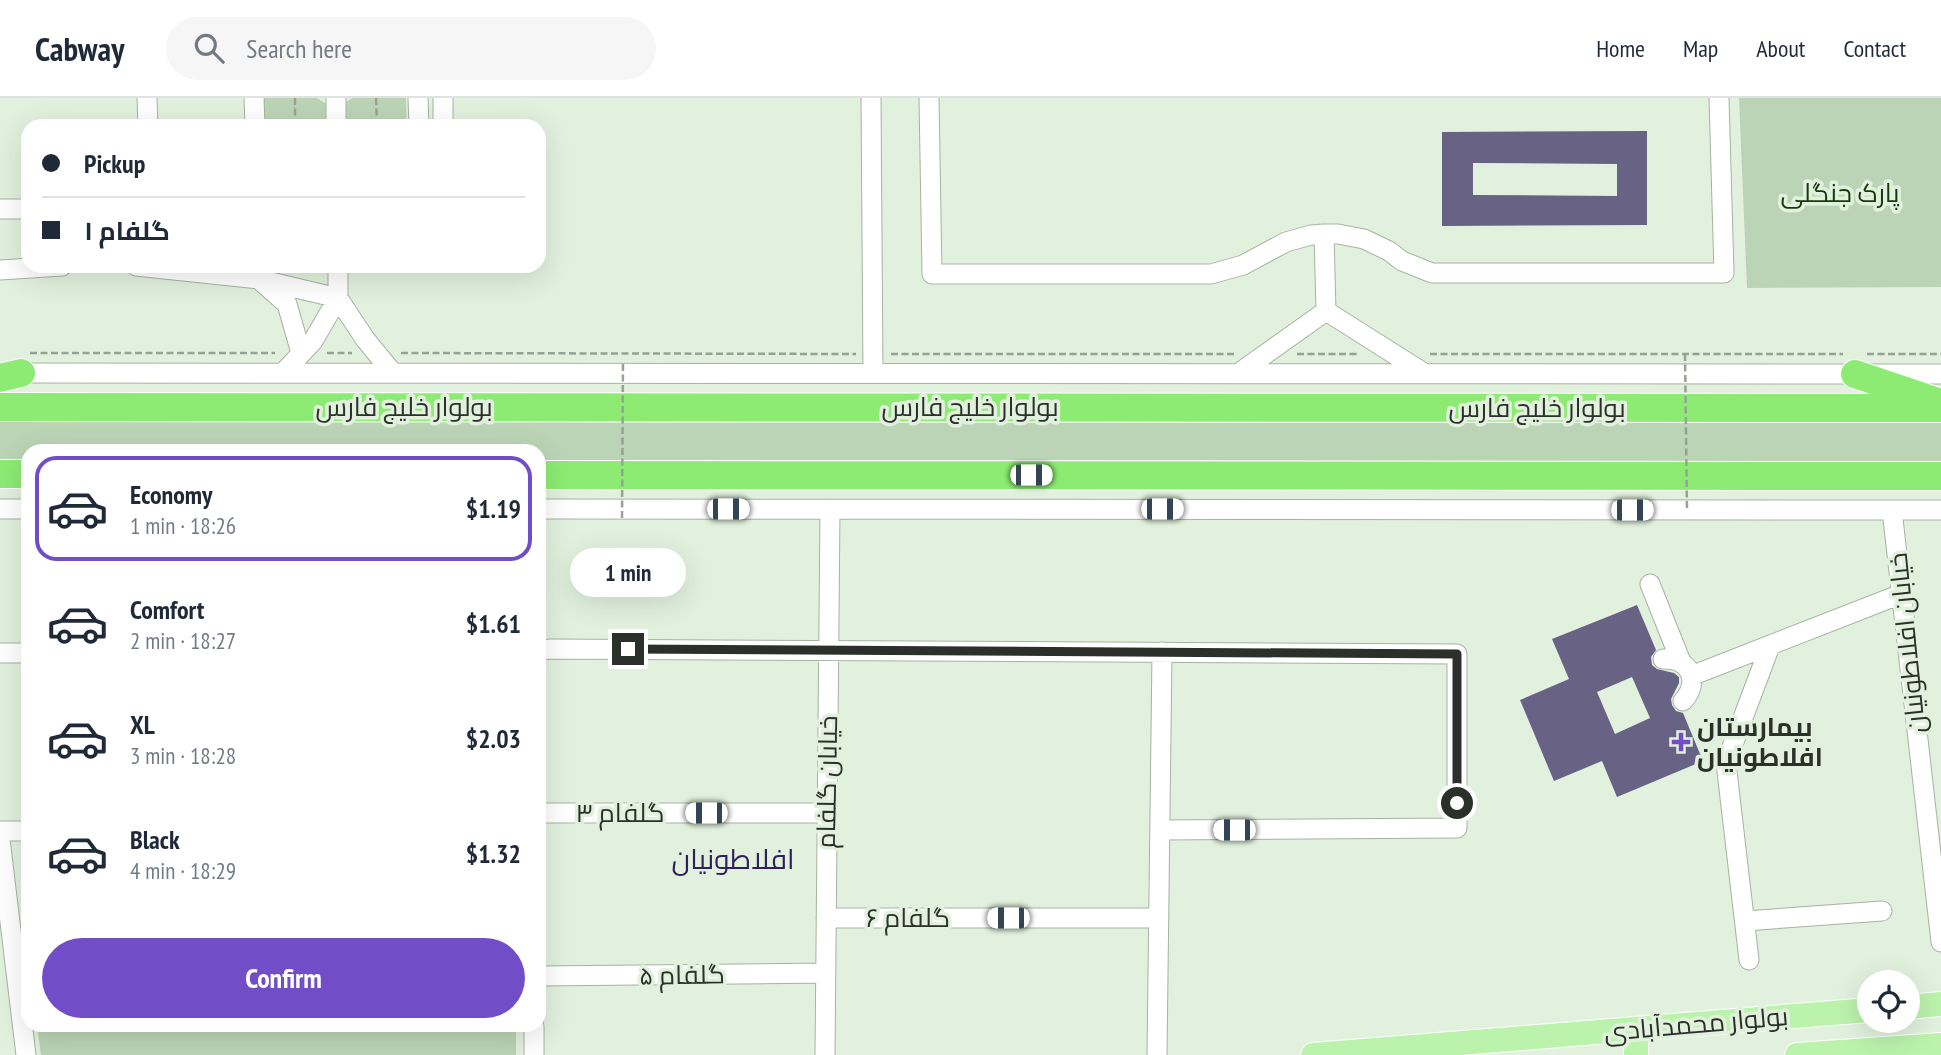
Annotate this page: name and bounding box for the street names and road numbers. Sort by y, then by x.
street label: بولوار خلیج فارس [315,390,493,424]
street label: بولوار خلیج فارس [881,390,1059,424]
street label: بولوار خلیج فارس [1448,391,1626,425]
street label: خیابان افلاطونیان [1881,551,1932,735]
street label: خیابان گلفام [809,715,846,849]
street label: گلفام ۳ [575,796,665,831]
street label: گلفام ۶ [866,901,950,936]
street label: گلفام ۵ [639,957,725,994]
street label: بولوار محمدآبادی [1602,999,1789,1048]

